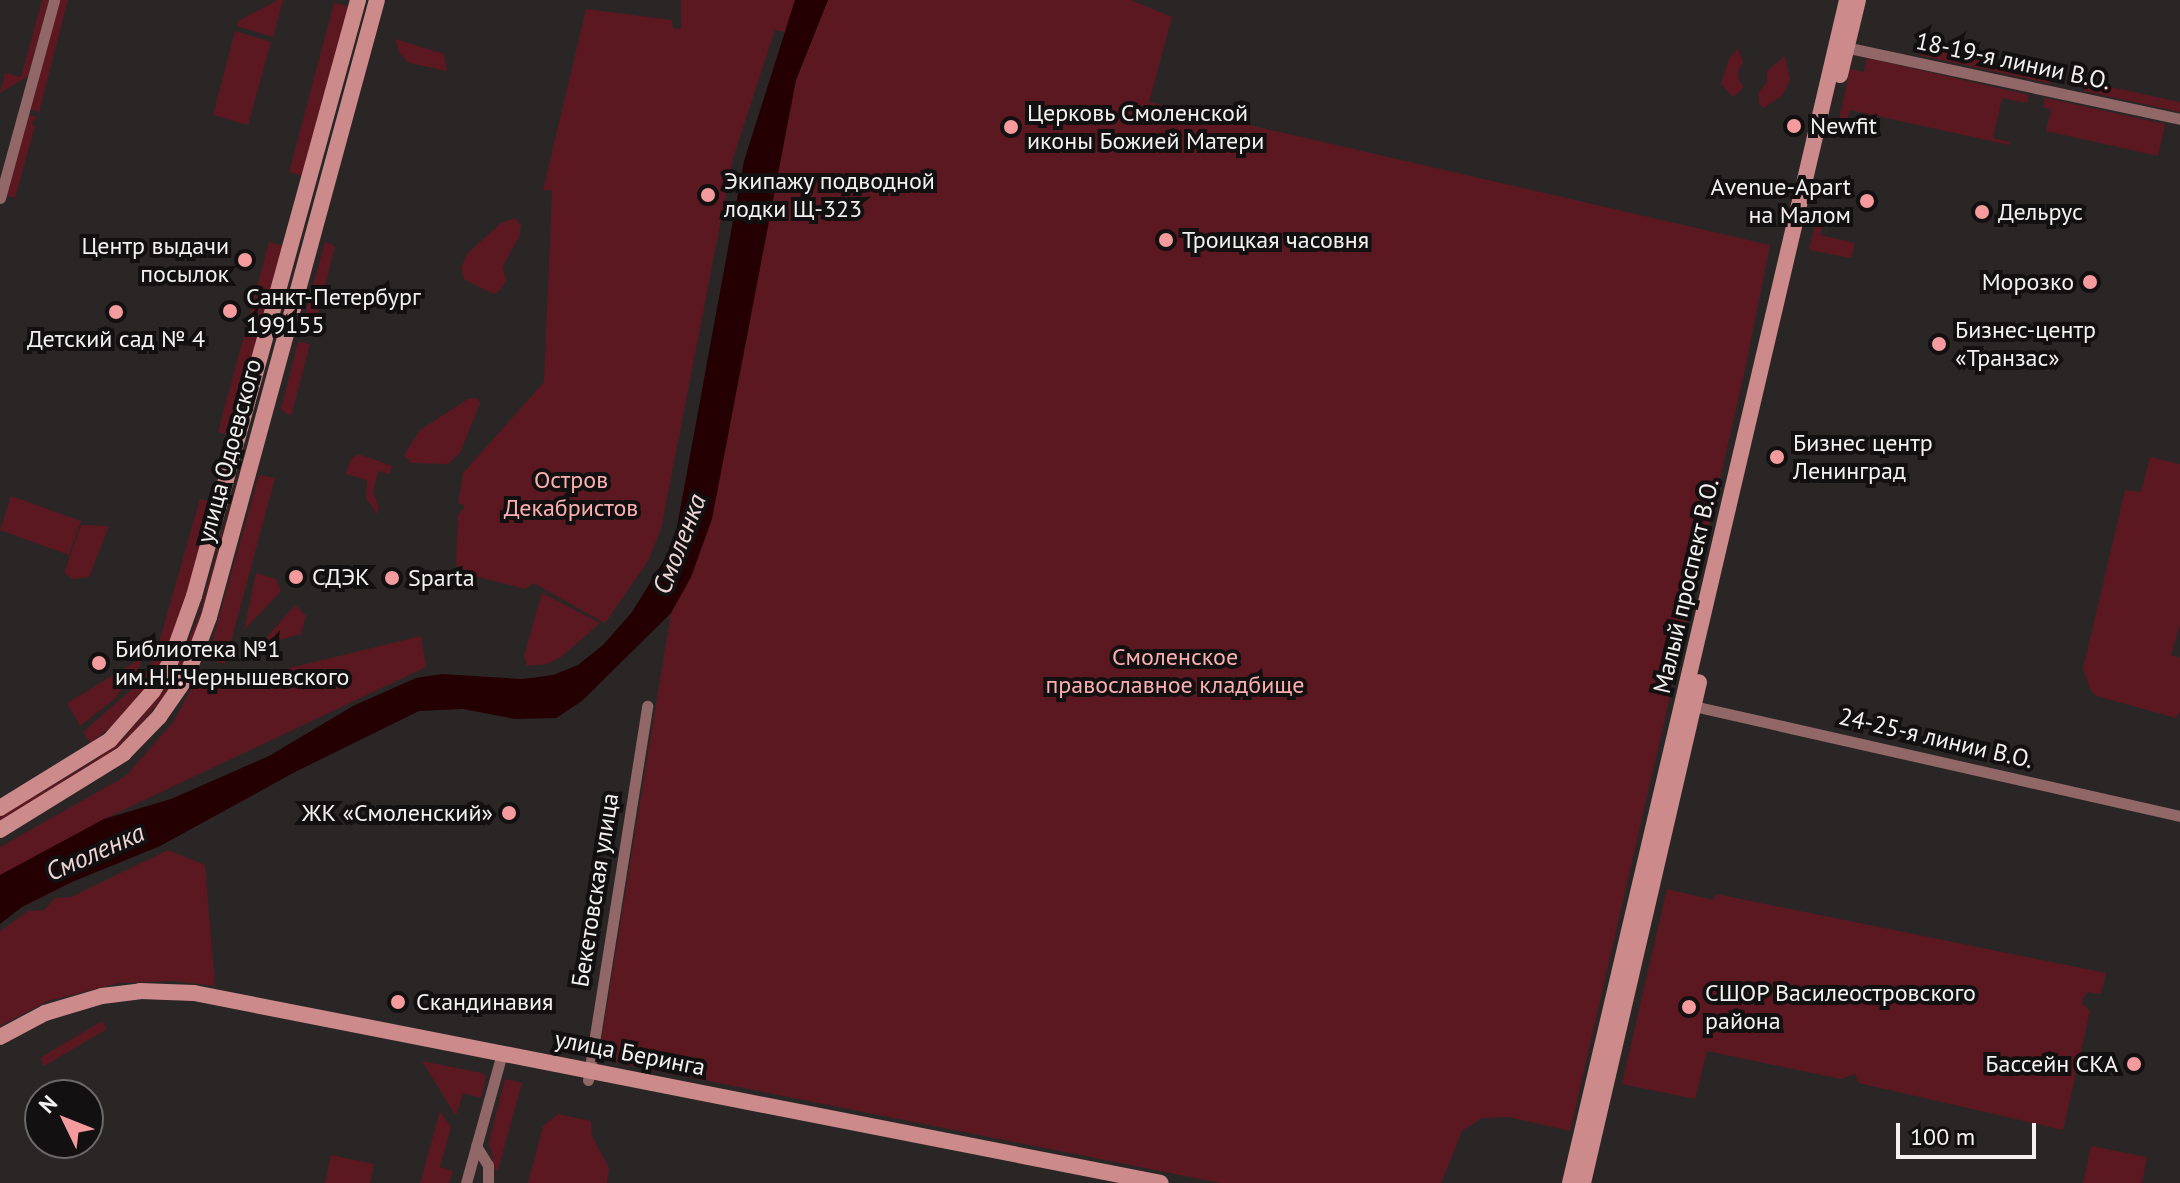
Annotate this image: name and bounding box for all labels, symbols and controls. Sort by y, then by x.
street label: 18-19-я линии В.О. [1913,26,2113,96]
place label: Церковь Смоленской иконы Божией Матери [1027,99,1264,155]
place label: Newfit [1810,112,1877,140]
marker: Newfit [1785,117,1803,135]
marker: Церковь Смоленской иконы Божией Матери [1002,118,1020,136]
place label: Экипажу подводной лодки Щ-323 [724,167,936,223]
place label: Аvenue-Apart на Малом [1711,173,1851,229]
marker: Экипажу подводной лодки Щ-323 [699,186,717,204]
marker: Аvenue-Apart на Малом [1858,192,1876,210]
place label: Дельрус [1998,198,2083,226]
marker: Дельрус [1973,203,1991,221]
place label: Троицкая часовня [1182,226,1369,254]
marker: Троицкая часовня [1157,231,1175,249]
place label: Центр выдачи посылок [81,232,229,288]
marker: Центр выдачи посылок [236,251,254,269]
place label: Морозко [1982,268,2074,296]
marker: Морозко [2081,273,2099,291]
place label: Санкт-Петербург 199155 [246,283,421,339]
marker: Санкт-Петербург 199155 [221,302,239,320]
marker: Детский сад № 4 [107,303,125,321]
place label: Бизнес-центр «Транзас» [1955,316,2096,372]
place label: Детский сад № 4 [27,325,205,353]
marker: Бизнес-центр «Транзас» [1930,335,1948,353]
street label: улица Одоевского [191,356,267,546]
place label: Бизнес центр Ленинград [1793,429,1933,485]
marker: Бизнес центр Ленинград [1768,448,1786,466]
park label: Остров Декабристов [504,466,638,522]
street label: Малый проспект В.О. [1647,475,1725,697]
water label: Смоленка [646,490,712,598]
place label: СДЭК [312,563,370,591]
place label: Sparta [408,564,475,592]
marker: СДЭК [287,568,305,586]
marker: Sparta [383,569,401,587]
place label: Библиотека №1 им.Н.Г.Чернышевского [115,635,349,691]
park label: Смоленское православное кладбище [1045,643,1305,699]
marker: Библиотека №1 им.Н.Г.Чернышевского [90,654,108,672]
street label: 24-25-я линии В.О. [1836,702,2036,774]
street label: Бекетовская улица [565,791,625,989]
place label: ЖК «Смоленский» [302,799,493,827]
marker: ЖК «Смоленский» [500,804,518,822]
water label: Смоленка [41,816,149,888]
place label: СШОР Василеостровского района [1705,979,1977,1035]
place label: Скандинавия [416,988,553,1016]
marker: Скандинавия [387,991,409,1013]
marker: СШОР Василеостровского района [1680,998,1698,1016]
street label: улица Беринга [552,1024,708,1082]
place label: Бассейн СКА [1985,1050,2118,1078]
marker: Бассейн СКА [2125,1055,2143,1073]
north arrow [24,1079,104,1159]
text: N [33,1089,63,1119]
scale bar [1900,1107,2040,1157]
text: 100 m [1910,1121,1975,1152]

